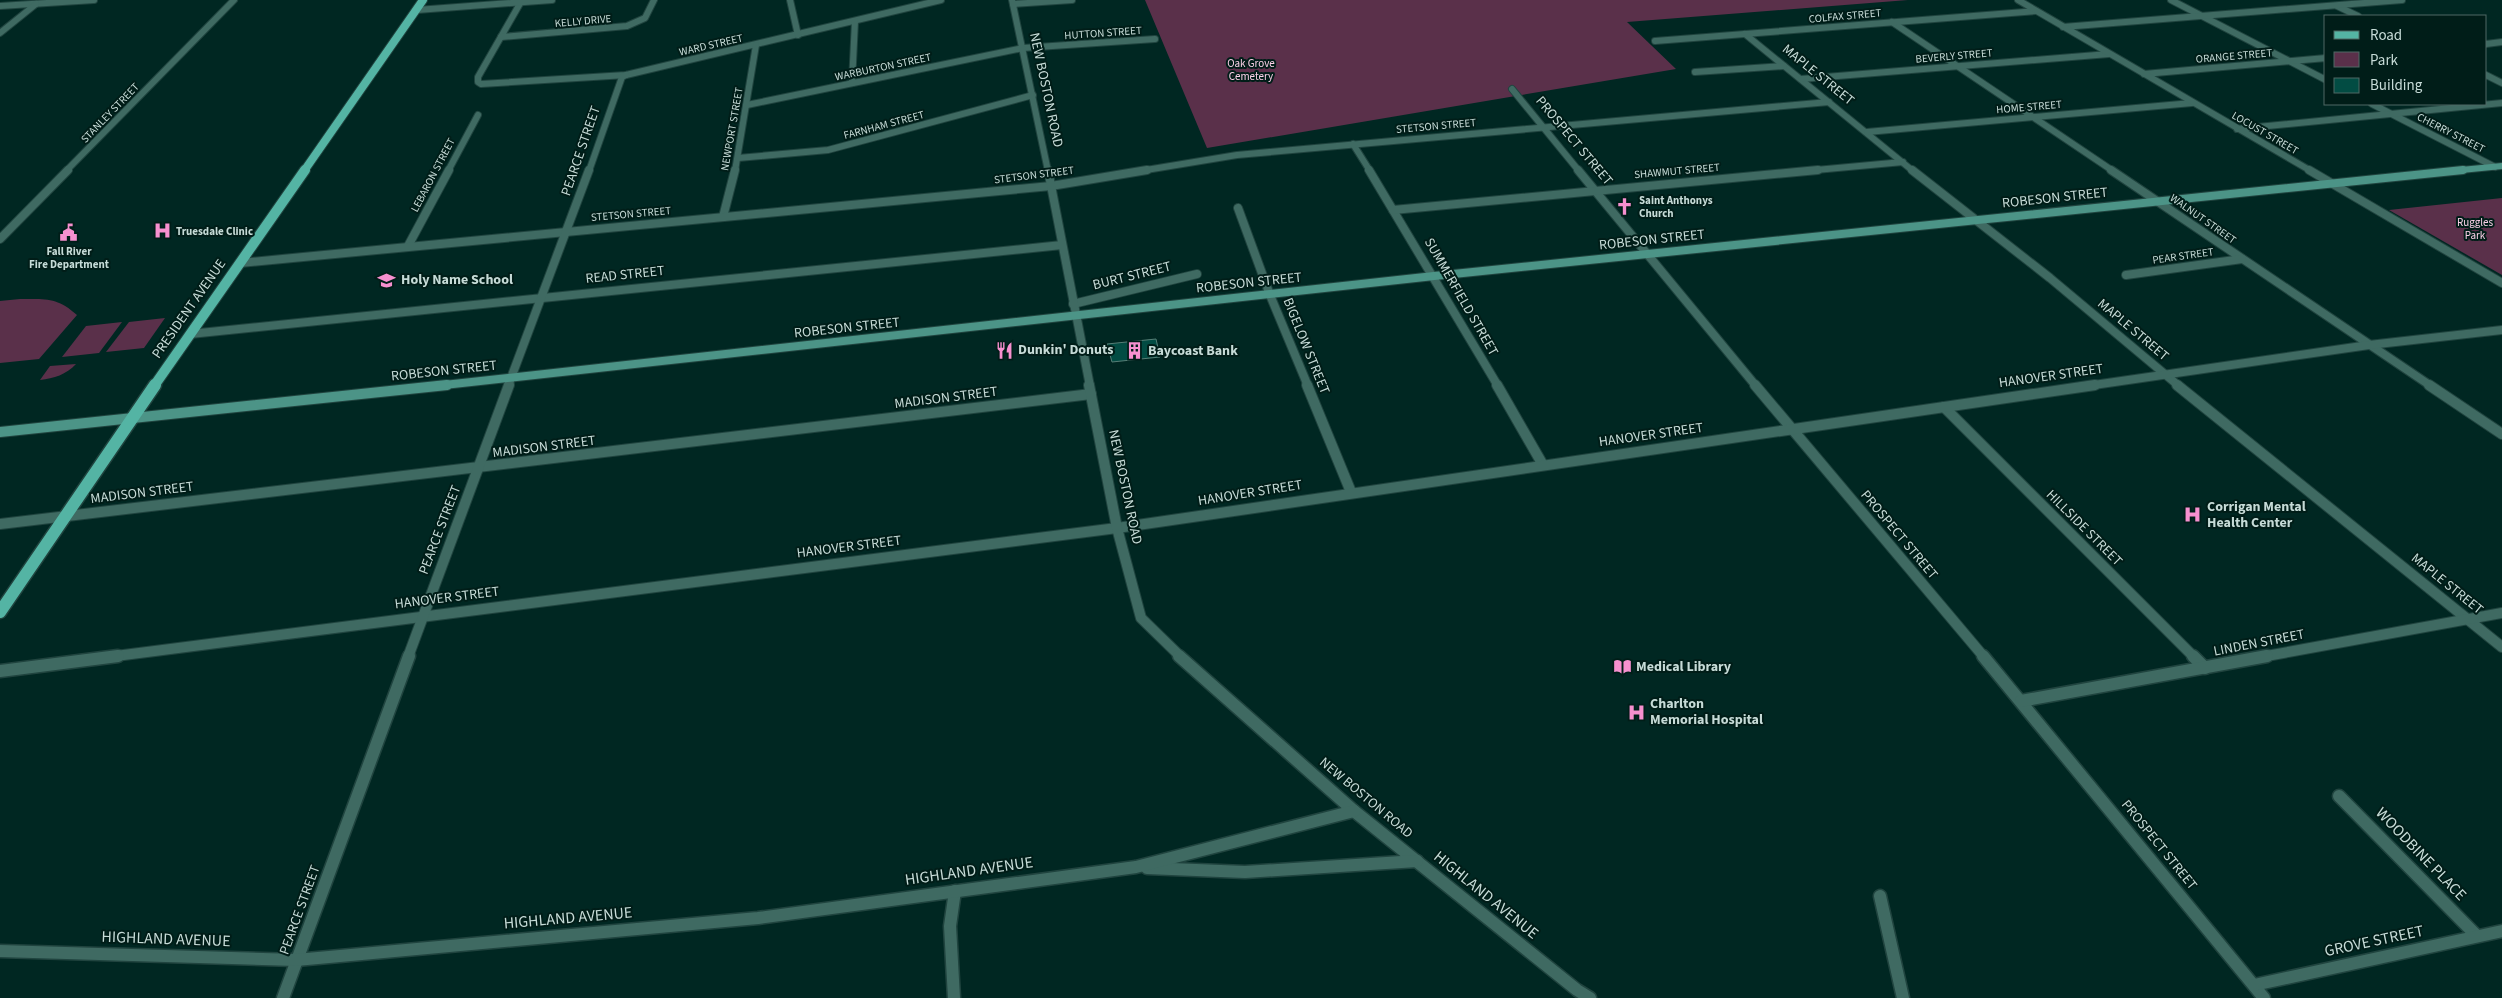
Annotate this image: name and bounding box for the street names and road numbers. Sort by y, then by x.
street label: COLFAX STREET [1808,5,1882,27]
street label: KELLY DRIVE [554,11,612,31]
street label: HUTTON STREET [1064,23,1142,43]
street label: WARD STREET [678,30,745,60]
street label: NEW BOSTON ROAD [1024,31,1068,149]
street label: MAPLE STREET [1778,40,1859,111]
street label: BEVERLY STREET [1915,45,1993,67]
street label: ORANGE STREET [2195,45,2273,67]
street label: WARBURTON STREET [833,49,933,85]
street label: STANLEY STREET [77,80,143,146]
street label: NEWPORT STREET [717,86,747,172]
street label: PROSPECT STREET [1531,92,1618,190]
street label: HOME STREET [1996,97,2063,117]
street label: PEARCE STREET [556,103,606,199]
street label: FARNHAM STREET [842,107,926,143]
street label: LOCUST STREET [2229,108,2301,158]
street label: CHERRY STREET [2414,109,2488,157]
street label: STETSON STREET [1395,115,1477,137]
street label: LEBARON STREET [407,135,459,215]
street label: SHAWMUT STREET [1633,160,1721,182]
street label: STETSON STREET [993,163,1075,187]
street label: ROBESON STREET [2001,182,2109,214]
street label: WALNUT STREET [2167,191,2239,247]
street label: STETSON STREET [590,203,672,225]
street label: ROBESON STREET [1598,224,1706,256]
street label: SUMMERFIELD STREET [1419,234,1503,360]
street label: PEAR STREET [2151,244,2215,268]
street label: PRESIDENT AVENUE [147,255,231,363]
street label: BURT STREET [1091,256,1174,295]
street label: READ STREET [585,261,666,289]
street label: ROBESON STREET [1195,267,1303,299]
street label: MAPLE STREET [2093,294,2173,366]
street label: BIGELOW STREET [1278,295,1335,398]
street label: ROBESON STREET [793,312,901,344]
street label: ROBESON STREET [390,355,498,387]
street label: HANOVER STREET [1998,359,2105,393]
street label: MADISON STREET [893,382,999,414]
street label: HANOVER STREET [1598,418,1705,452]
street label: NEW BOSTON ROAD [1103,428,1147,546]
street label: MADISON STREET [491,431,597,463]
street label: HANOVER STREET [1196,475,1304,511]
street label: MADISON STREET [89,477,195,509]
street label: PEARCE STREET [414,482,466,577]
street label: HILLSIDE STREET [2041,485,2127,571]
street label: PROSPECT STREET [1856,486,1943,584]
street label: HANOVER STREET [796,531,903,563]
street label: MAPLE STREET [2407,549,2488,620]
street label: HANOVER STREET [394,582,501,614]
street label: LINDEN STREET [2212,624,2307,662]
street label: NEW BOSTON ROAD [1315,753,1417,843]
street label: PROSPECT STREET [2116,796,2202,895]
street label: WOODBINE PLACE [2371,802,2471,906]
street label: HIGHLAND AVENUE [1429,846,1543,944]
street label: HIGHLAND AVENUE [904,851,1034,891]
street label: PEARCE STREET [275,862,326,958]
street label: HIGHLAND AVENUE [503,901,633,935]
street label: GROVE STREET [2322,920,2426,962]
street label: HIGHLAND AVENUE [101,926,231,952]

